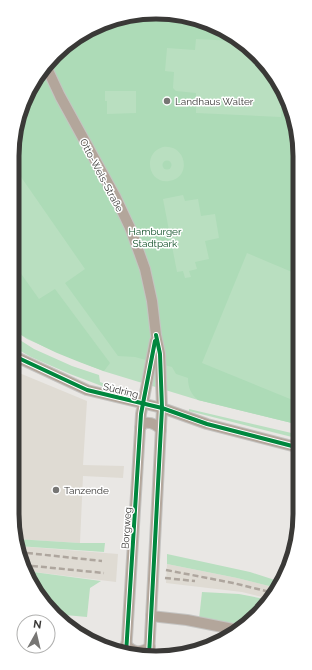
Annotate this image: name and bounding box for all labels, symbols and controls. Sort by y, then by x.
marker: Landhaus Walter [162,96,172,106]
place label: Landhaus Walter [175,96,254,107]
street label: Otto-Wels-Straße [78,137,125,214]
park label: Hamburger Stadtpark [128,226,182,249]
street label: Südring [102,381,140,400]
marker: Tanzende [51,485,61,495]
place label: Tanzende [64,485,109,496]
street label: Borgweg [120,507,133,549]
north arrow [16,614,56,654]
text: N [32,618,42,632]

